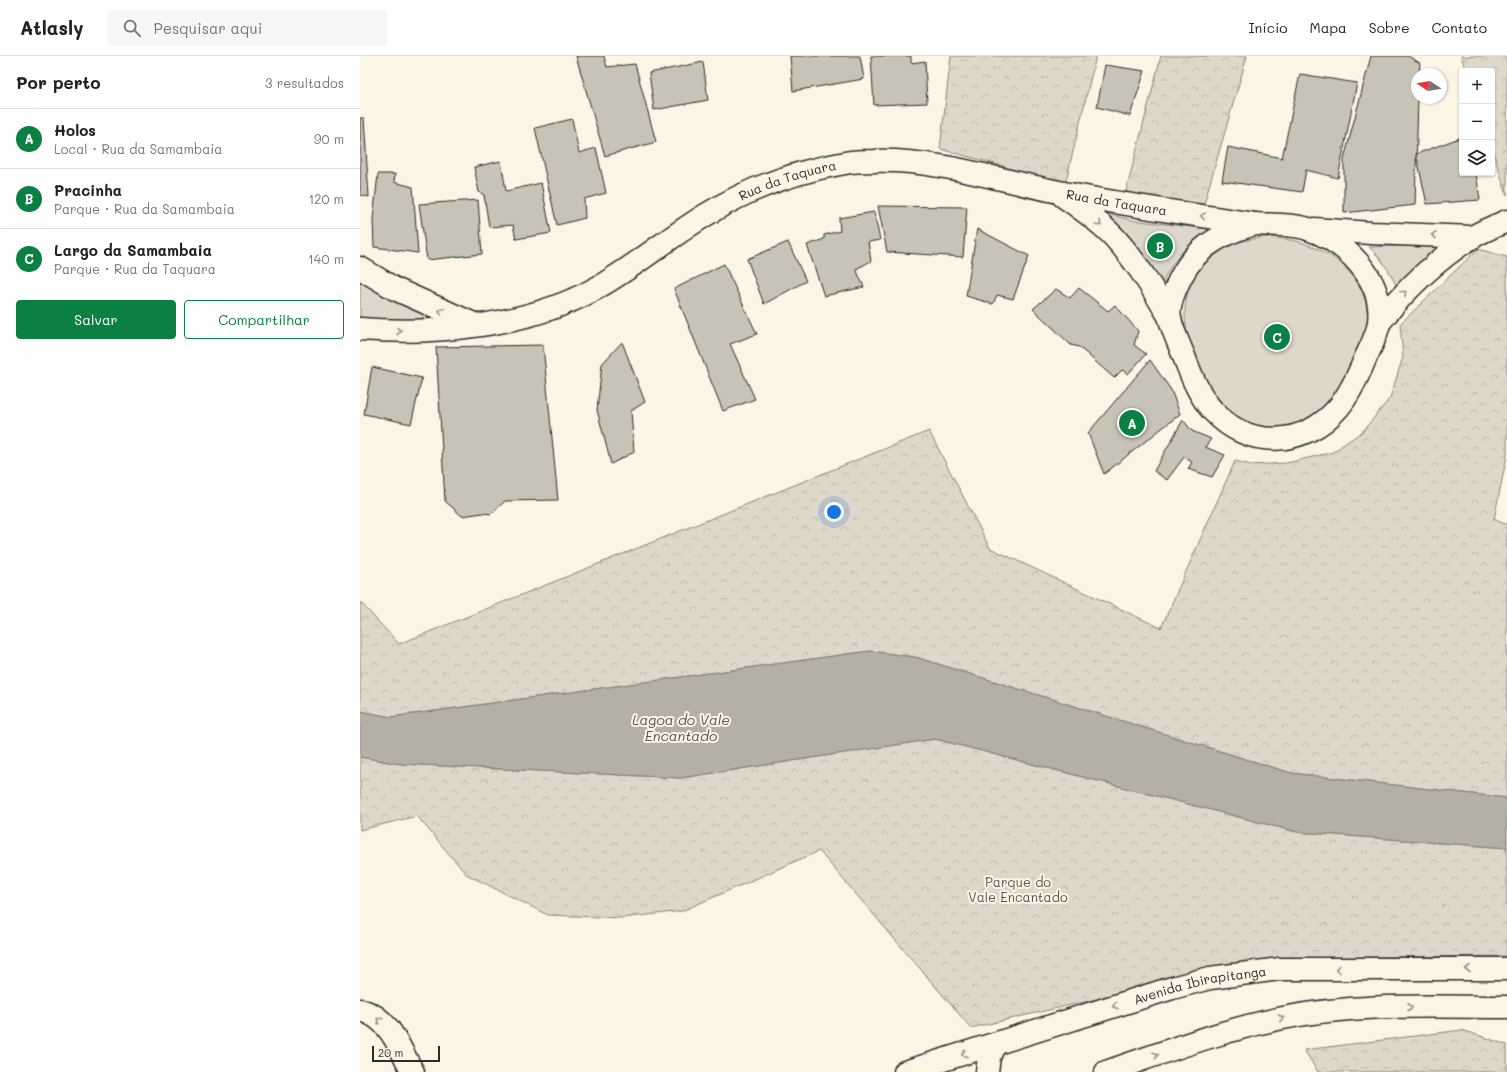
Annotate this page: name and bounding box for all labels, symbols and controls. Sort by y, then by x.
search box [107,10,387,46]
text: Atlasly [20,15,83,40]
icon: search [121,17,143,39]
text: Pesquisar aqui [153,18,262,38]
text: Início [1248,18,1288,37]
text: Mapa [1310,18,1347,37]
text: Sobre [1369,18,1410,37]
text: Contato [1432,18,1487,37]
north arrow [1411,68,1447,104]
map controls [1459,68,1495,176]
button: + [1459,68,1495,104]
text: Por perto [16,71,100,93]
text: 3 resultados [265,74,344,91]
button: − [1459,104,1495,140]
text: Holos [54,120,96,140]
text: A [24,130,34,147]
text: 90 m [314,130,344,147]
text: Local · Rua da Samambaia [54,140,222,157]
button: layers [1459,140,1495,176]
street label: Rua da Taquara [736,156,837,204]
text: Pracinha [54,180,122,200]
street label: Rua da Taquara [1065,185,1168,219]
text: B [25,190,33,207]
text: 120 m [308,190,344,207]
text: Parque · Rua da Samambaia [54,200,235,217]
one-way arrow [1200,212,1206,221]
one-way arrow [1095,219,1102,226]
pin: B [1147,231,1173,261]
one-way arrow [1431,231,1437,239]
text: Largo da Samambaia [54,240,212,260]
text: C [24,250,34,267]
text: 140 m [308,250,344,267]
text: Parque · Rua da Taquara [54,260,216,277]
one-way arrow [1399,290,1407,298]
button: Salvar [16,300,176,339]
button: Compartilhar [184,300,344,339]
one-way arrow [437,307,444,315]
pin: C [1264,322,1290,352]
one-way arrow [396,327,402,335]
pin: A [1119,408,1145,438]
your location [824,502,844,522]
water label: Lagoa do Vale Encantado [632,710,730,745]
park label: Parque do Vale Encantado [968,873,1068,905]
street label: Avenida Ibirapitanga [1131,962,1267,1008]
one-way arrow [1335,964,1341,973]
one-way arrow [1465,965,1471,973]
one-way arrow [1111,1001,1118,1010]
one-way arrow [1407,1003,1413,1011]
one-way arrow [1278,1015,1284,1023]
one-way arrow [377,1018,384,1025]
scale bar [372,1044,440,1063]
text: 20 m [378,1045,403,1060]
one-way arrow [961,1049,968,1058]
one-way arrow [1153,1051,1160,1059]

